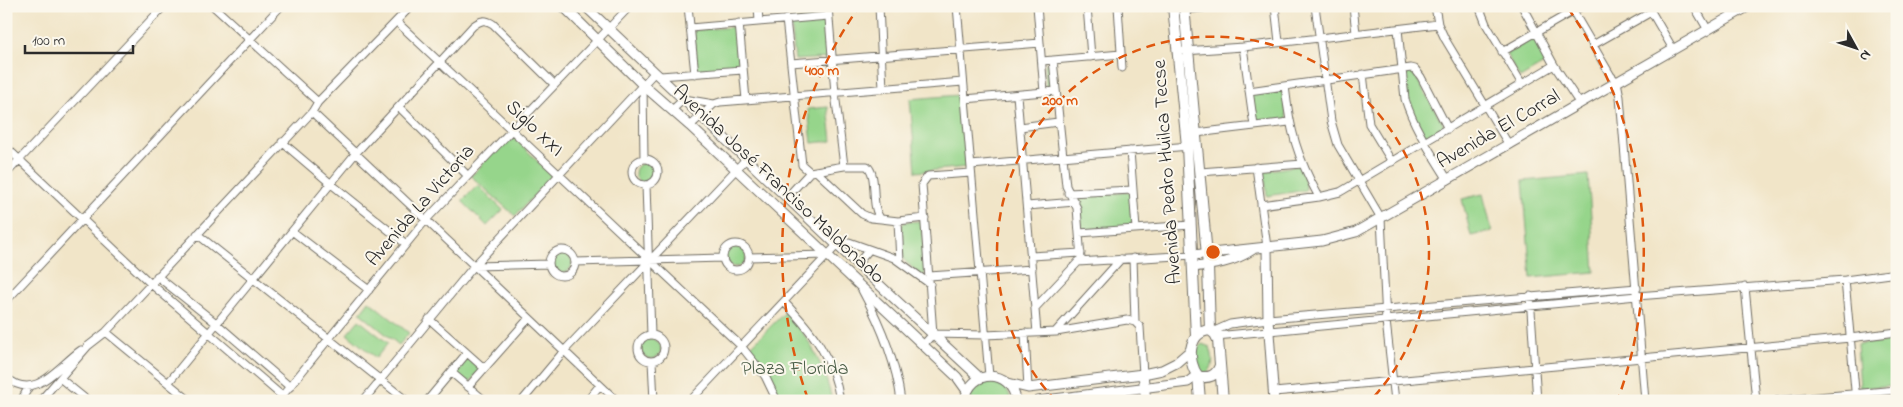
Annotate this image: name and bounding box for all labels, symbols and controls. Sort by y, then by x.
scale bar [25,22,132,54]
north arrow [1830,22,1880,72]
text: 100 m [32,30,65,52]
text: N [1854,45,1876,66]
street label: Avenida Pedro Huilca Tecse [1146,59,1190,285]
text: 400 m [804,60,840,82]
street label: Avenida José Franciso Maldonado [665,79,891,291]
street label: Avenida El Corral [1432,83,1566,177]
text: 200 m [1041,90,1078,112]
street label: Siglo XXI [498,94,570,165]
street label: Avenida La Victoria [360,138,482,274]
centre of rings [1204,243,1222,261]
park label: Plaza Florida [741,355,849,384]

